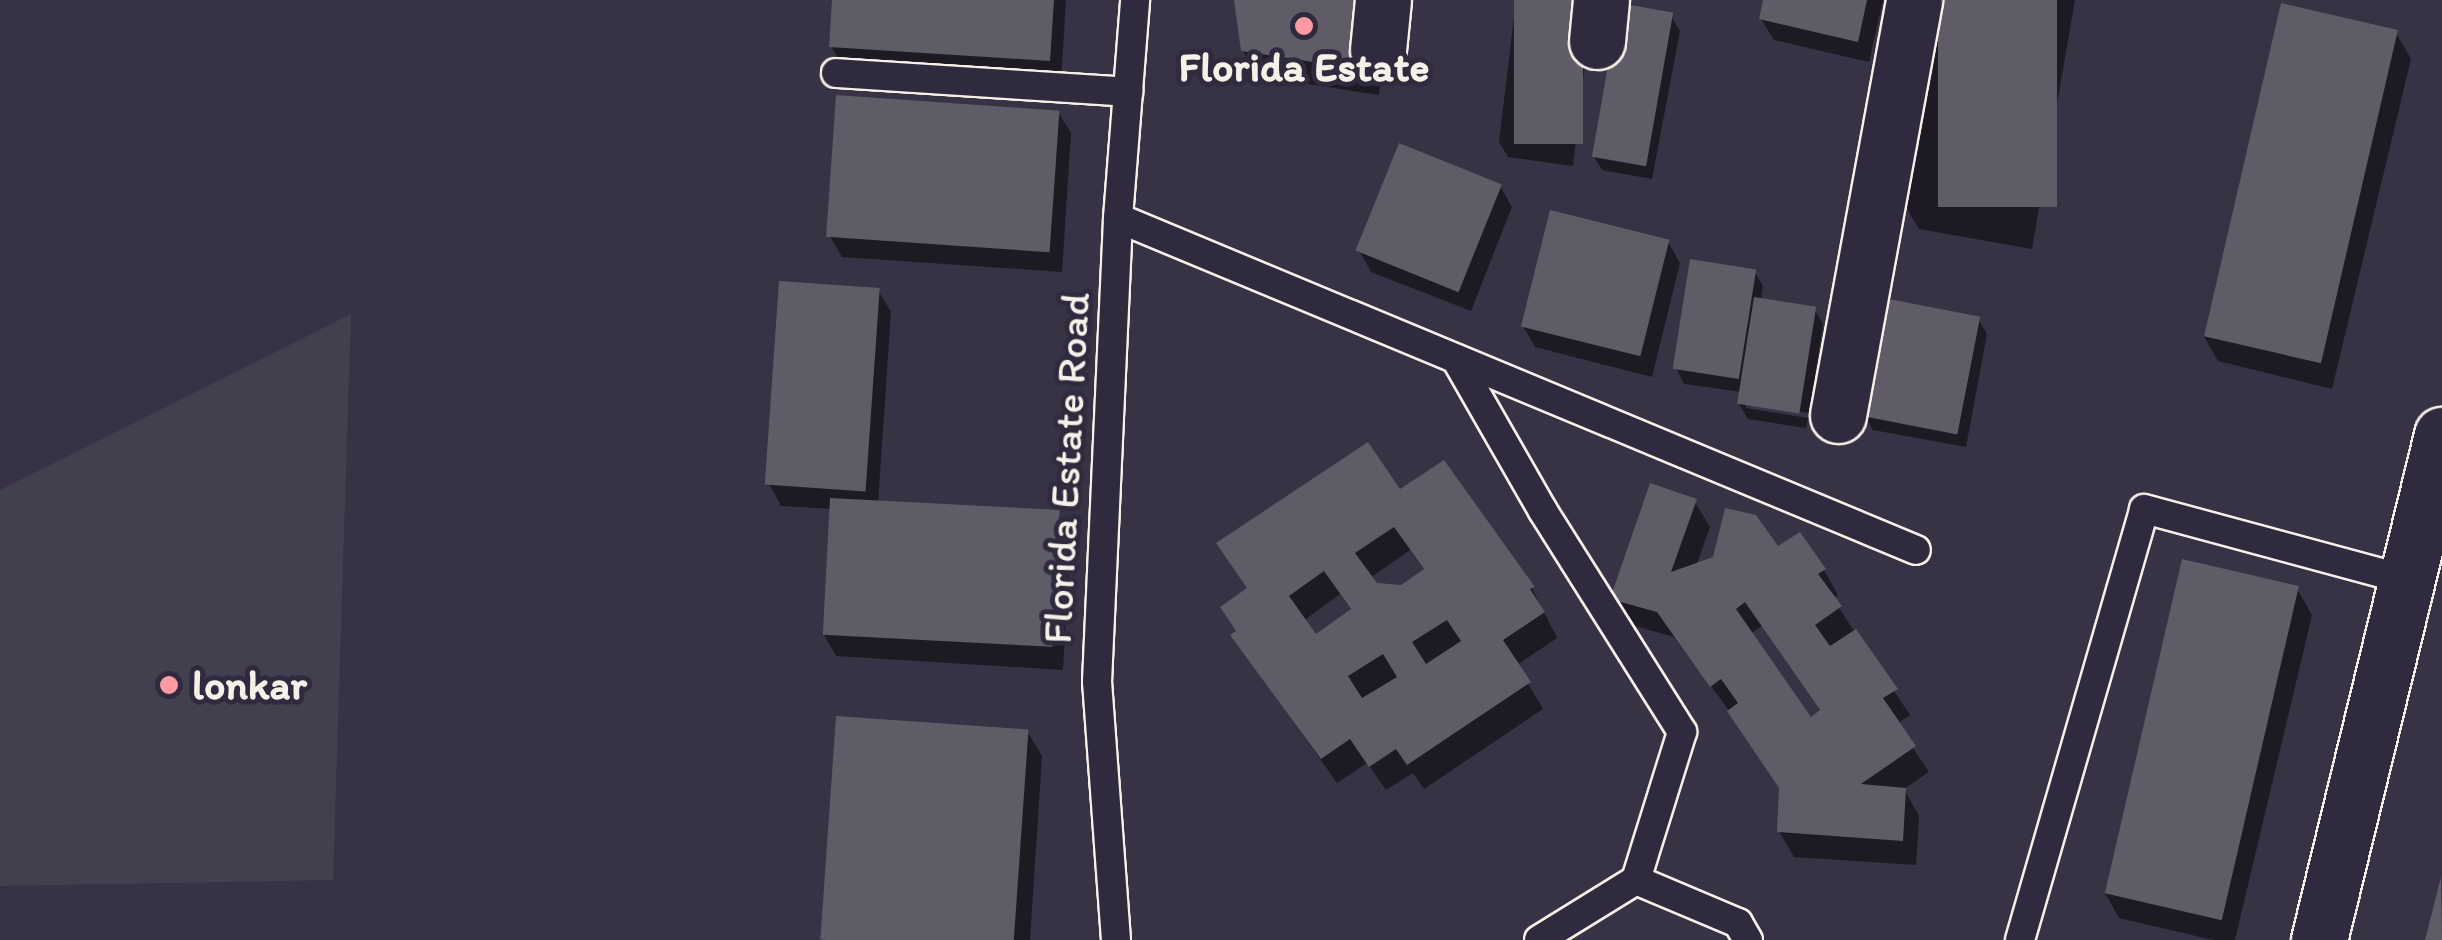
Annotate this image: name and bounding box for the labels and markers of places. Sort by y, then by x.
marker: Florida Estate [1293,15,1315,37]
place label: Florida Estate [1179,42,1429,92]
place label: lonkar [192,660,307,710]
marker: lonkar [156,672,182,698]

